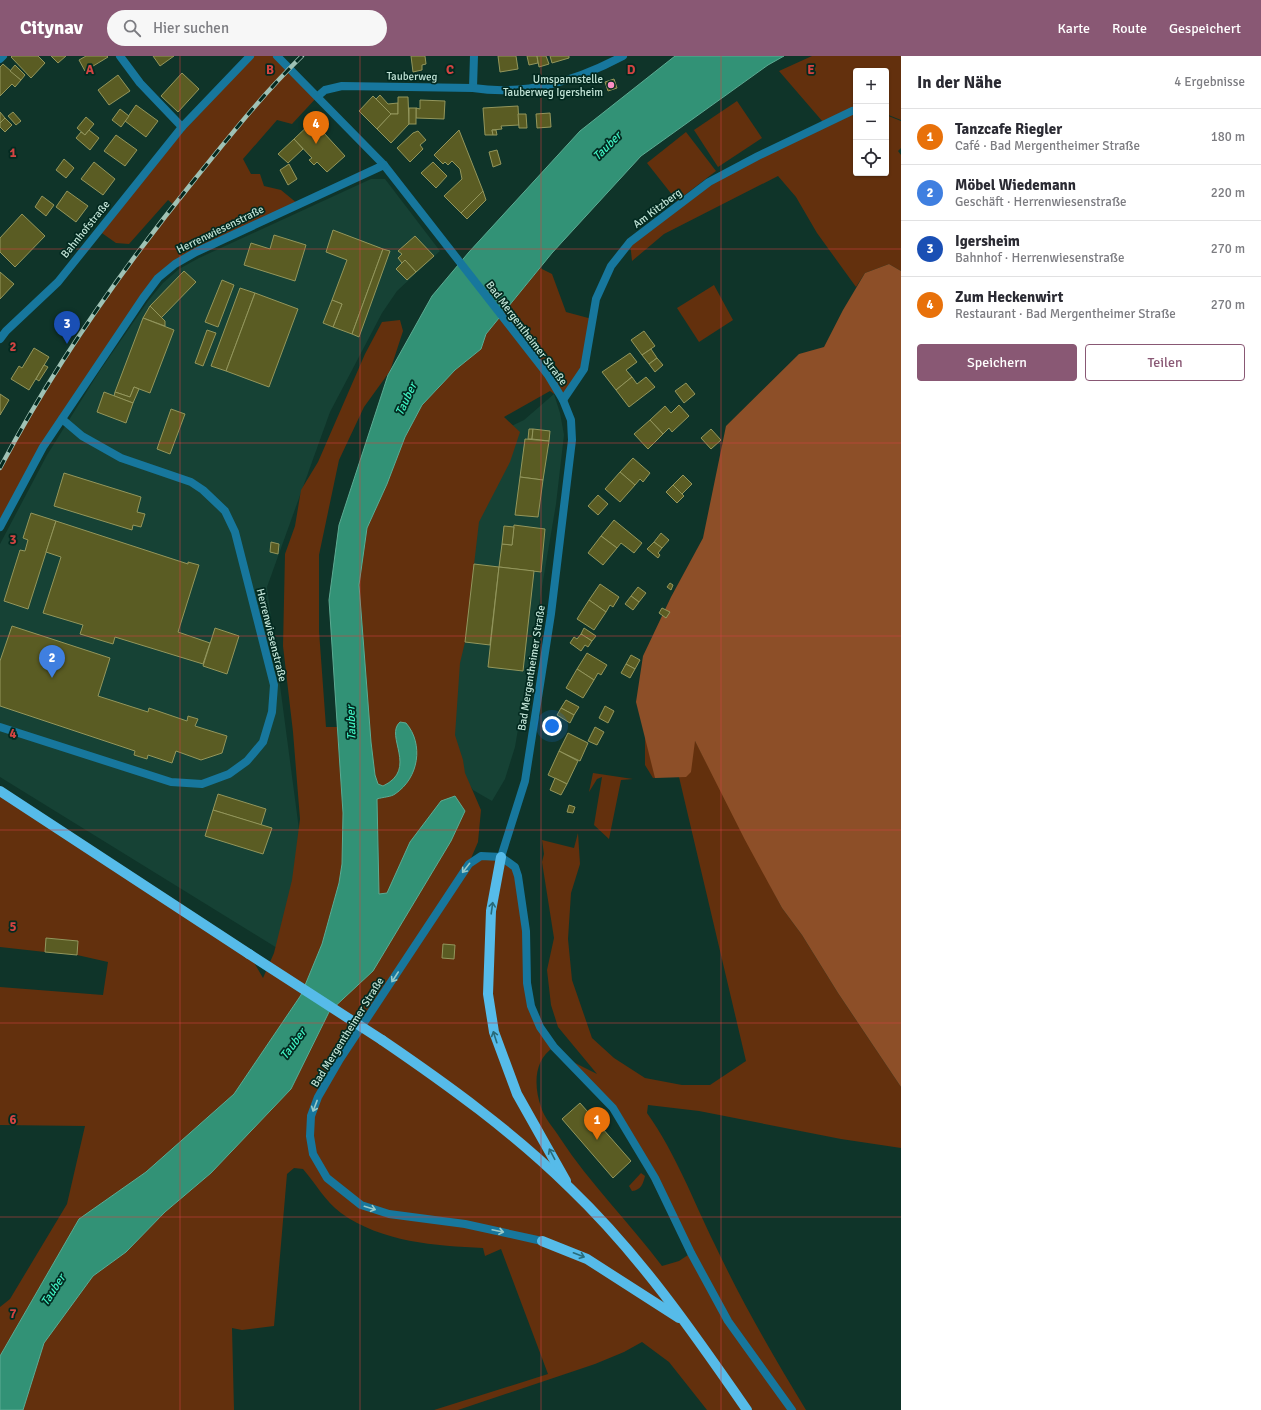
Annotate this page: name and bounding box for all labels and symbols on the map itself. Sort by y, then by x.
text: A [86,62,95,78]
text: B [266,62,274,78]
text: C [446,62,454,78]
text: D [627,62,636,78]
text: E [807,62,815,78]
street label: Tauberweg [386,70,438,83]
place label: Umspannstelle Tauberweg Igersheim [503,73,603,99]
marker: Umspannstelle Tauberweg Igersheim [606,80,616,90]
pin: 4 [303,111,329,144]
water label: Tauber [590,128,626,164]
text: 1 [9,145,17,161]
street label: Am Kitzberg [630,186,684,231]
street label: Bahnhofstraße [58,198,113,261]
street label: Herrenwiesenstraße [174,203,266,256]
street label: Bad Mergentheimer Straße [483,279,570,388]
pin: 3 [54,311,80,344]
text: 2 [9,339,17,355]
water label: Tauber [392,379,421,418]
text: 3 [9,532,17,548]
street label: Herrenwiesenstraße [254,587,289,683]
street label: Bad Mergentheimer Straße [515,604,548,732]
pin: 2 [39,645,65,678]
water label: Tauber [343,704,360,740]
your location [542,716,562,736]
text: 4 [9,726,17,742]
one-way arrow [462,863,471,874]
one-way arrow [488,902,496,915]
text: 5 [9,919,17,935]
one-way arrow [391,971,399,982]
street label: Bad Mergentheimer Straße [308,975,387,1090]
water label: Tauber [277,1025,311,1063]
one-way arrow [491,1031,499,1043]
one-way arrow [311,1099,318,1112]
pin: 1 [584,1107,610,1140]
text: 6 [9,1112,17,1128]
one-way arrow [547,1148,555,1160]
one-way arrow [364,1205,377,1212]
one-way arrow [491,1228,504,1236]
one-way arrow [572,1252,584,1260]
water label: Tauber [38,1270,70,1309]
text: 7 [9,1306,17,1322]

